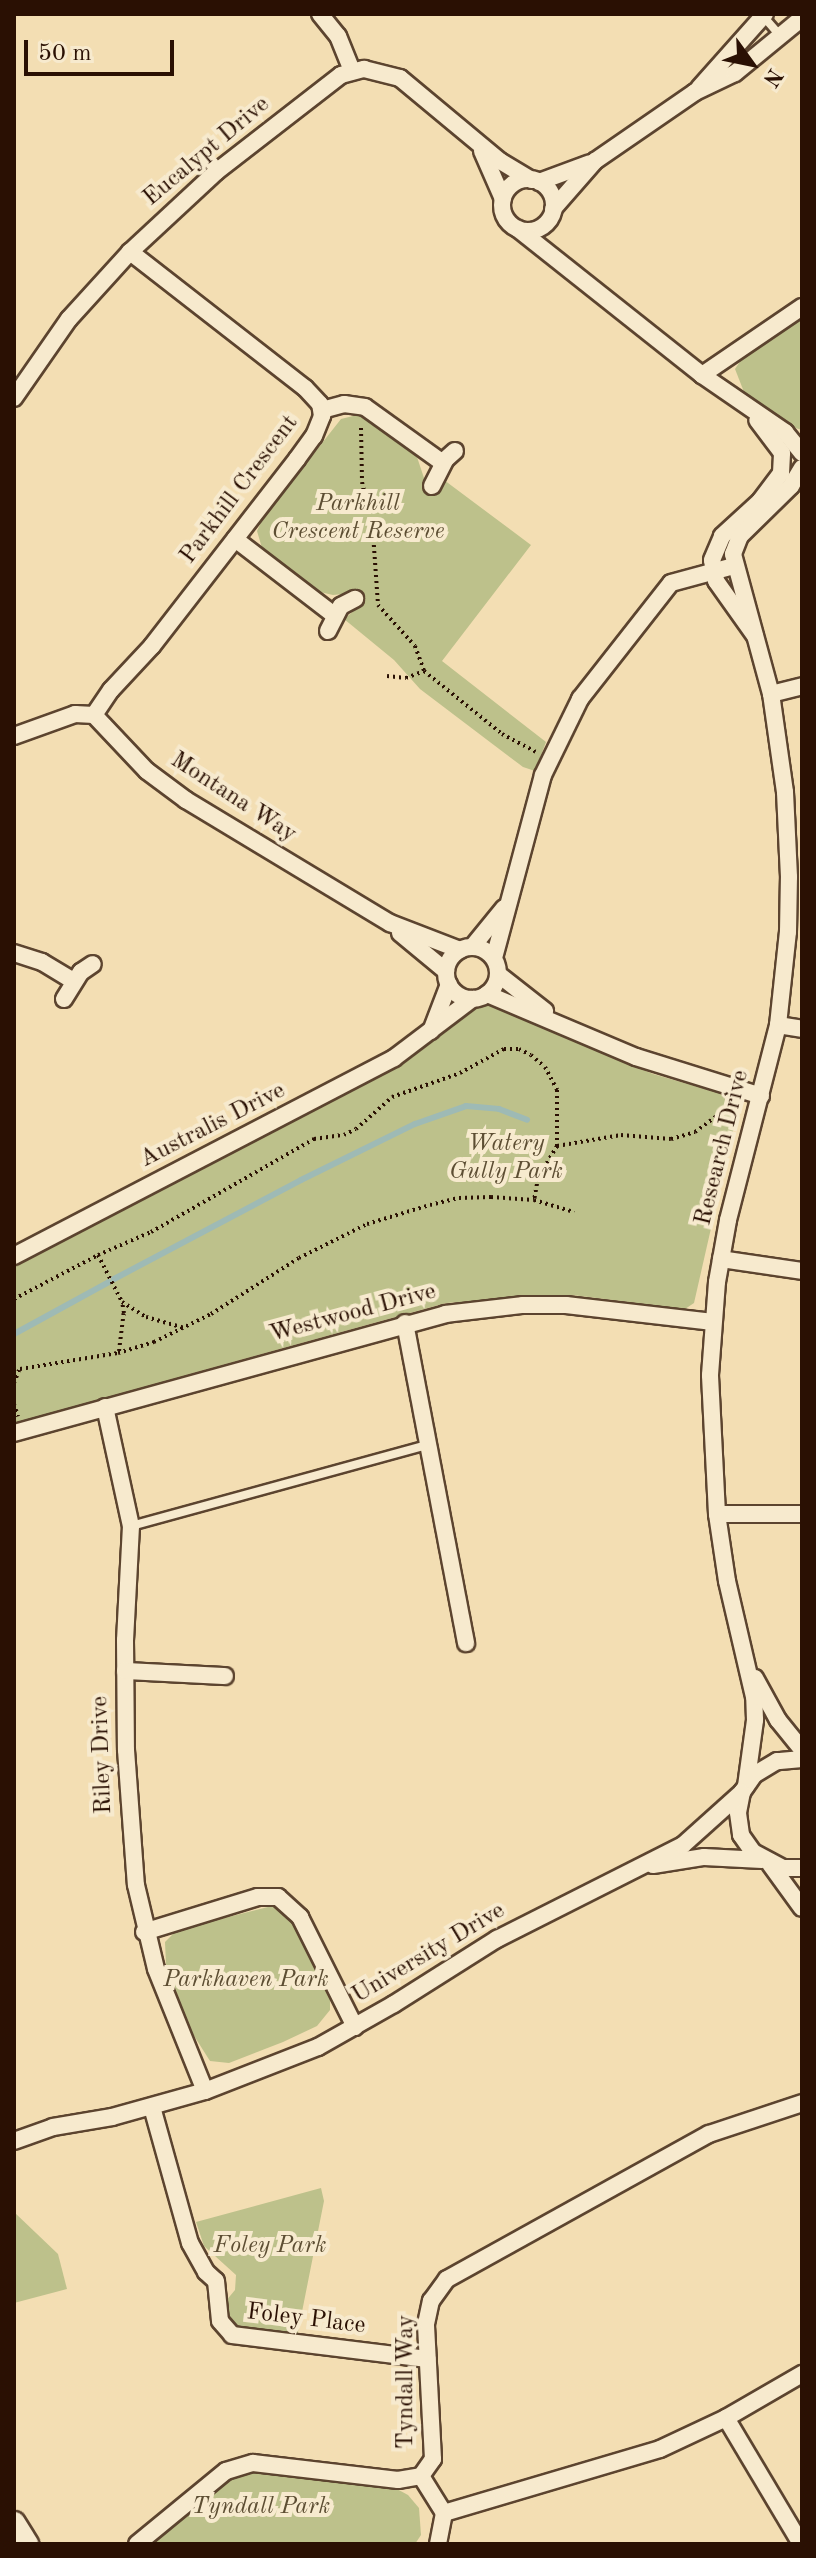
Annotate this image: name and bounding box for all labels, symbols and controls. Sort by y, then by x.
scale bar [28,24,178,74]
north arrow [712,24,792,104]
text: 50 m [38,42,92,66]
text: N [758,64,786,90]
street label: Eucalypt Drive [138,91,276,213]
street label: Parkhill Crescent [175,410,305,570]
park label: Parkhill Crescent Reserve [272,491,444,547]
street label: Montana Way [164,747,302,849]
street label: Research Drive [690,1067,756,1229]
street label: Australis Drive [135,1077,291,1175]
park label: Watery Gully Park [449,1131,563,1187]
street label: Westwood Drive [267,1278,439,1350]
street label: Riley Drive [87,1695,119,1815]
street label: University Drive [347,1897,511,2011]
park label: Parkhaven Park [163,1967,329,1995]
park label: Foley Park [214,2233,326,2261]
street label: Foley Place [245,2298,367,2342]
street label: Tyndall Way [393,2315,421,2449]
park label: Tyndall Park [192,2494,330,2522]

